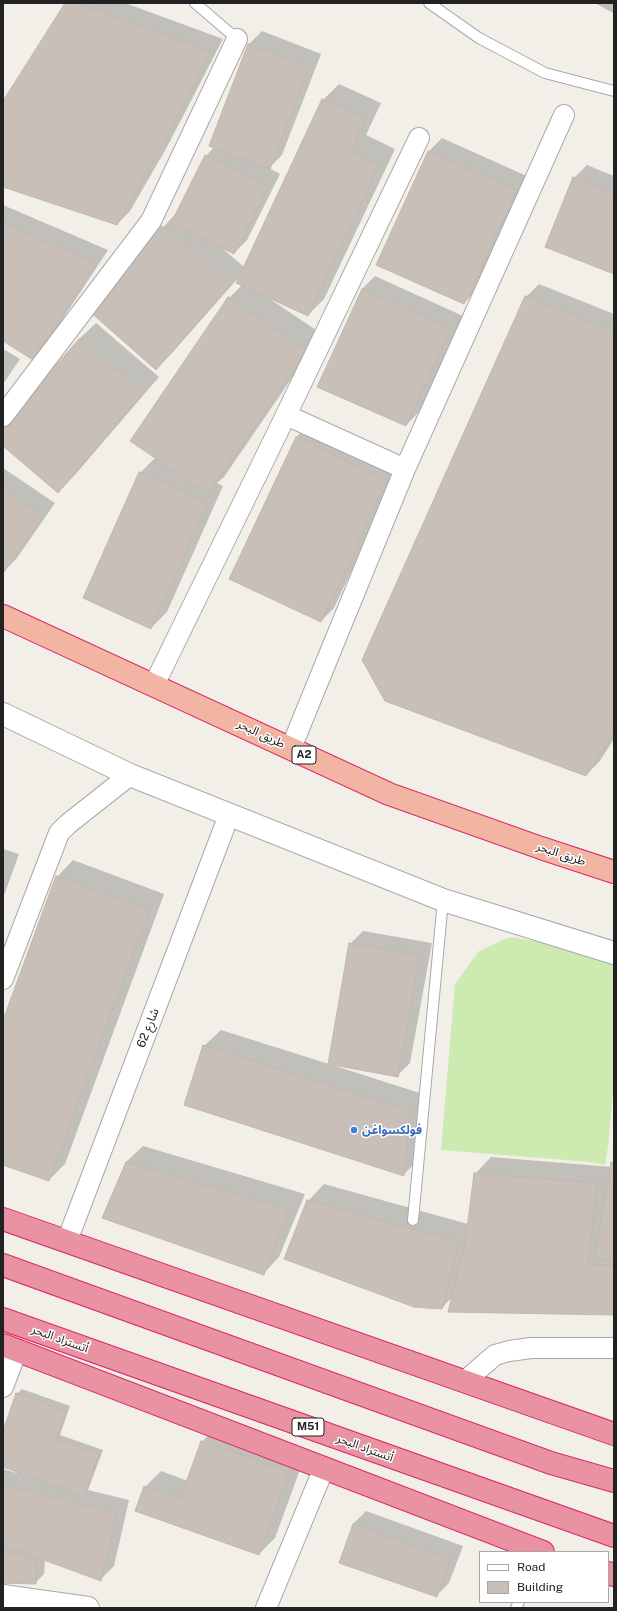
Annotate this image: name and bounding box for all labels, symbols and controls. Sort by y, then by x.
street label: طريق البحر [235,717,287,751]
road number: A2 [292,746,316,764]
street label: طريق البحر [534,839,588,869]
street label: شارع 62 [134,1006,162,1050]
place label: فولكسواغن [362,1123,422,1137]
marker: فولكسواغن [349,1125,359,1135]
street label: أتستراد البحر [30,1322,90,1356]
road number: M51 [292,1418,324,1436]
street label: أتستراد البحر [335,1431,395,1465]
legend [479,1551,609,1603]
text: Road [517,1560,545,1574]
text: Building [517,1580,563,1594]

